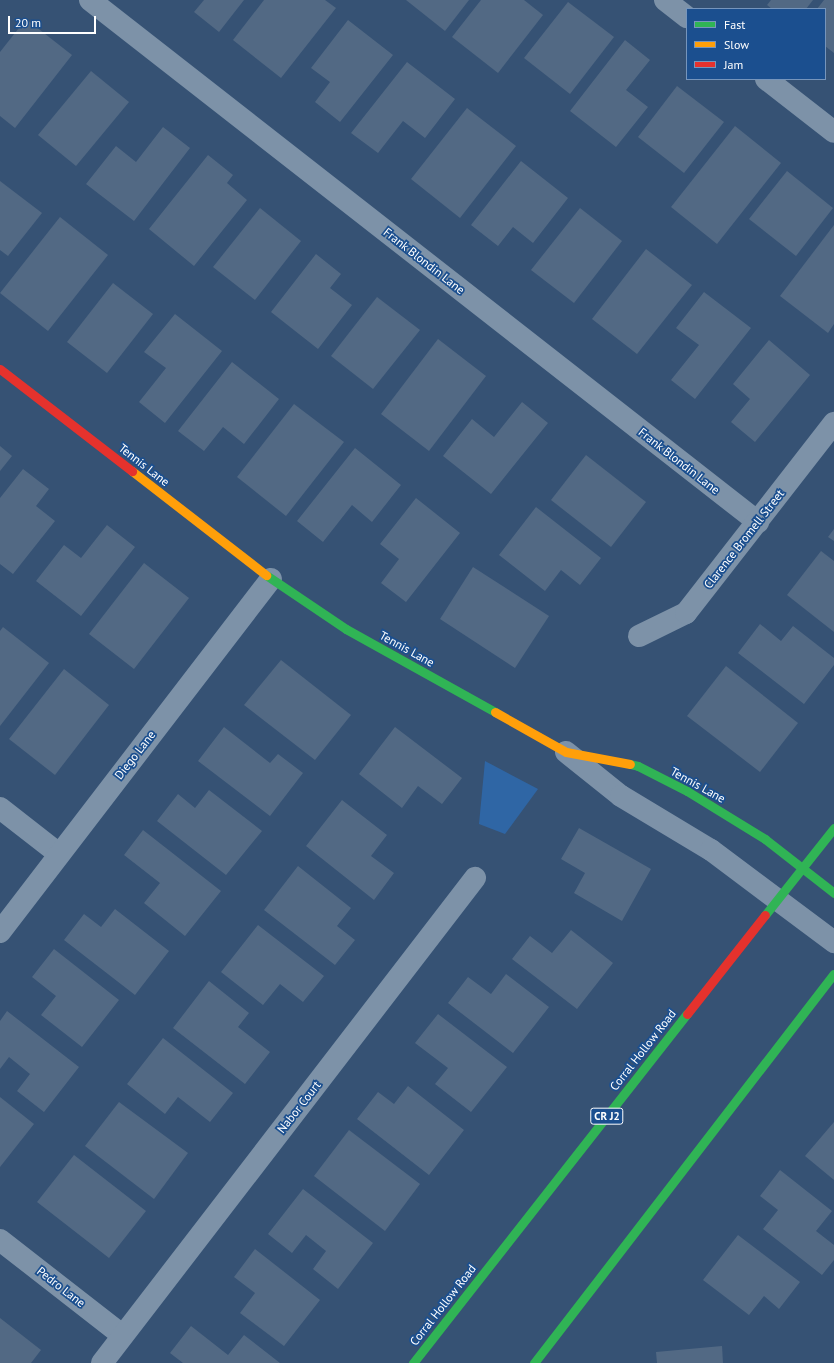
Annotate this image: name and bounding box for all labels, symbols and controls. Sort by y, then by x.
scale bar [10,8,98,34]
legend [686,8,826,80]
text: 20 m [15,15,41,30]
text: Fast [724,17,745,32]
text: Slow [724,37,749,52]
text: Jam [724,57,743,72]
street label: Frank Blondin Lane [380,225,468,297]
street label: Frank Blondin Lane [635,425,723,497]
street label: Tennis Lane [116,441,172,489]
street label: Clarence Bromell Street [701,487,787,591]
street label: Tennis Lane [377,628,437,670]
street label: Diego Lane [112,728,158,782]
street label: Tennis Lane [668,764,728,806]
street label: Corral Hollow Road [607,1007,679,1093]
street label: Nabor Court [274,1078,324,1136]
road number: CR J2 [590,1107,624,1125]
street label: Corral Hollow Road [407,1262,479,1348]
street label: Pedro Lane [34,1264,88,1310]

